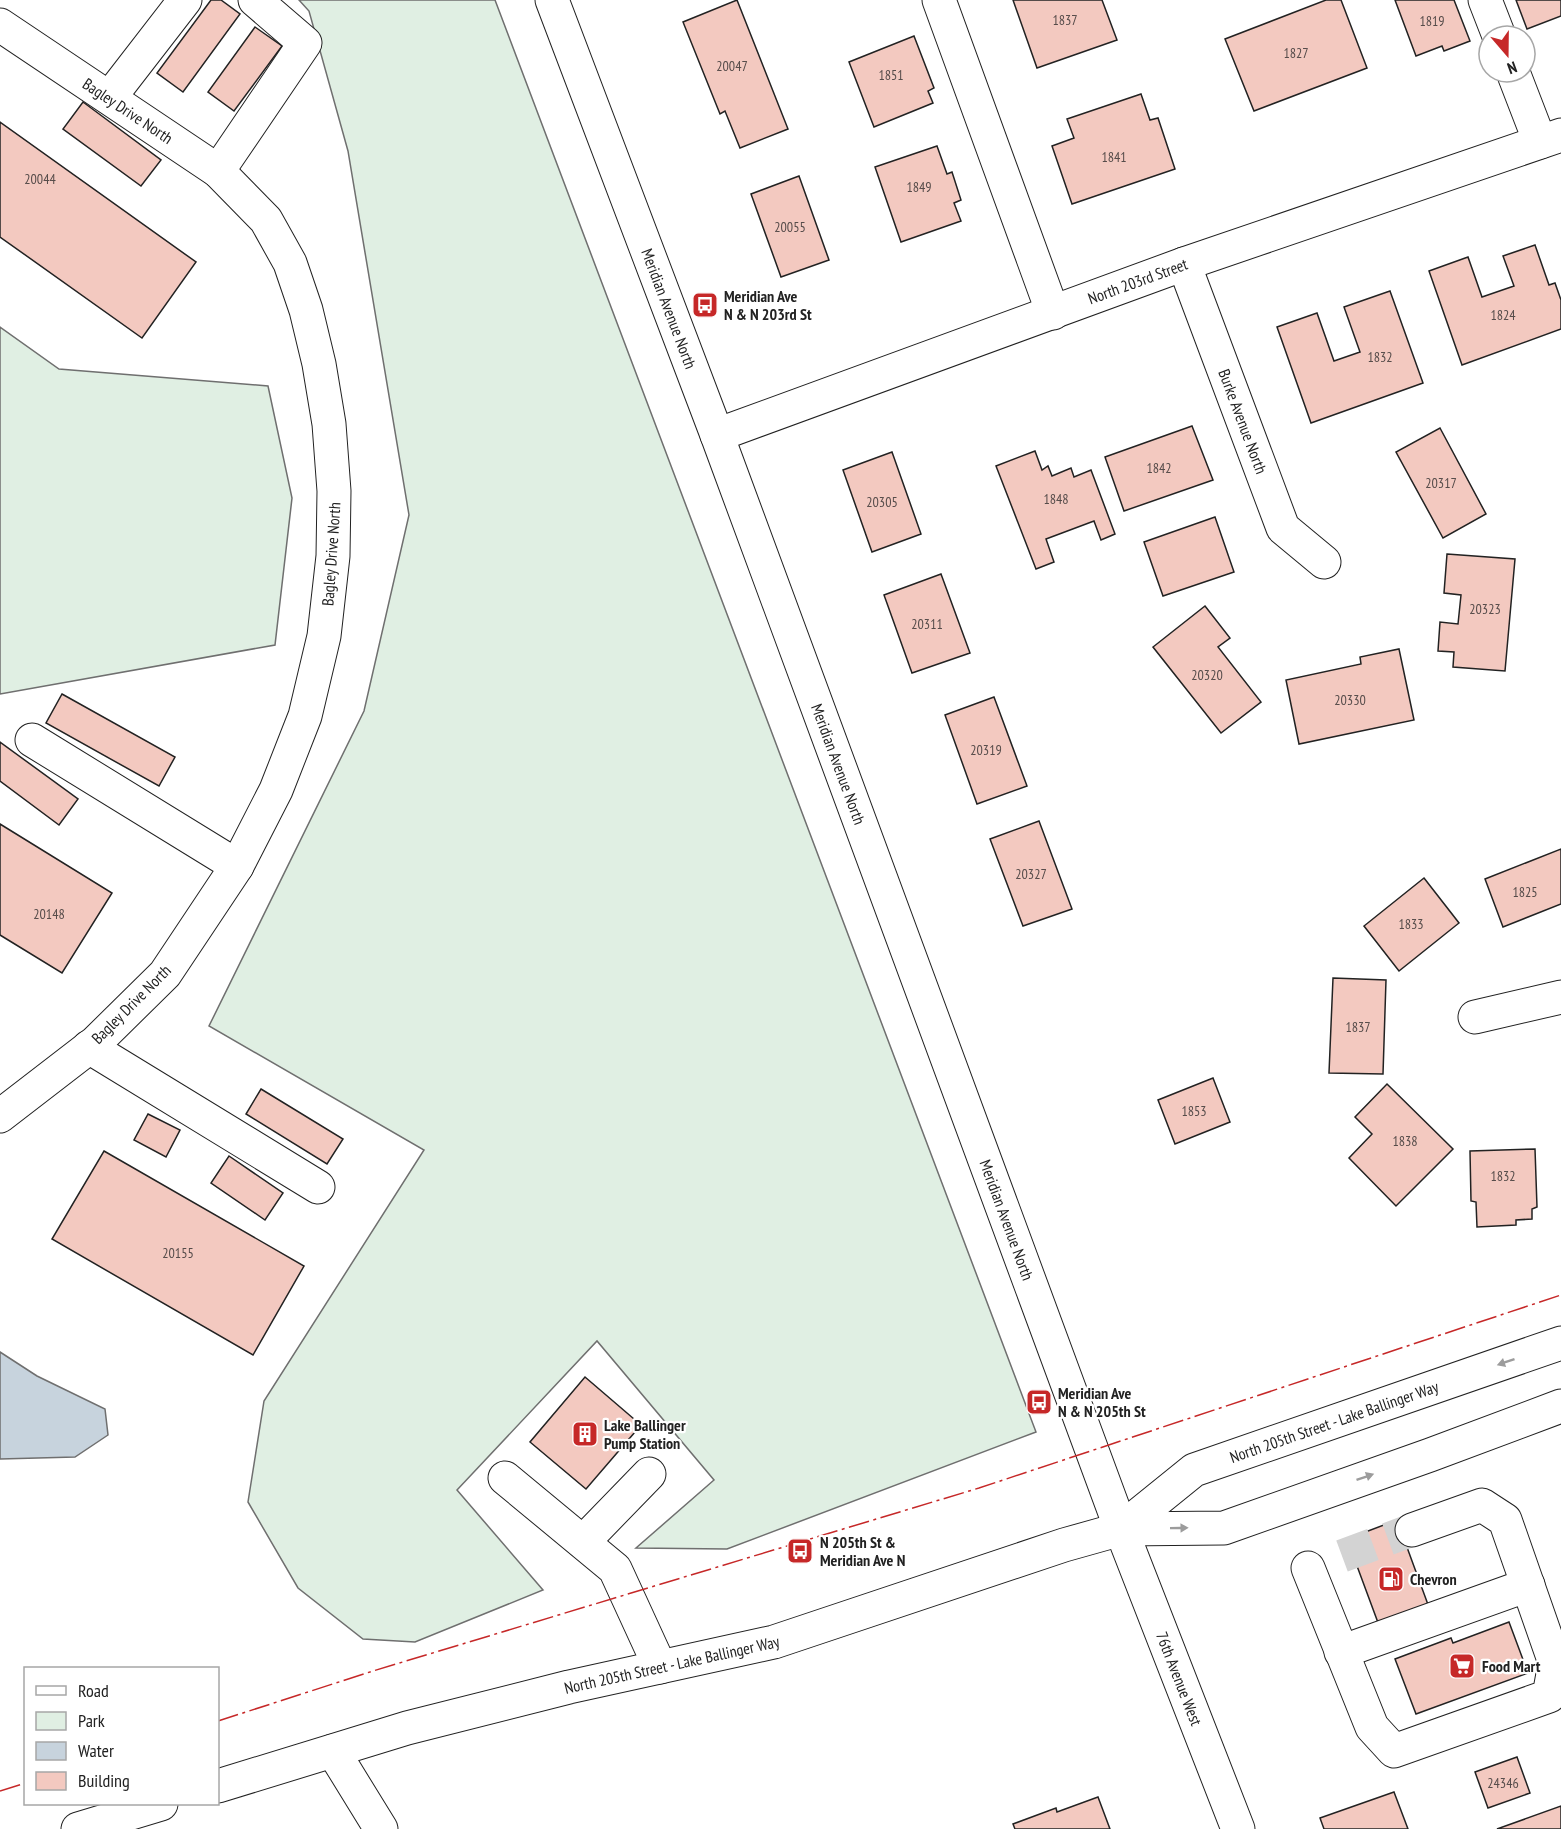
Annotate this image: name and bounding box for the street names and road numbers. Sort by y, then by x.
street label: Bagley Drive North [79,73,177,148]
street label: Meridian Avenue North [637,246,701,372]
street label: North 203rd Street [1085,253,1191,308]
street label: Burke Avenue North [1214,366,1272,476]
street label: Bagley Drive North [317,501,345,607]
street label: Meridian Avenue North [807,701,870,827]
street label: Bagley Drive North [87,960,175,1048]
street label: Meridian Avenue North [975,1157,1038,1283]
street label: North 205th Street - Lake Ballinger Way [1227,1376,1441,1467]
street label: 76th Avenue West [1152,1629,1207,1729]
street label: North 205th Street - Lake Ballinger Way [562,1631,782,1698]

